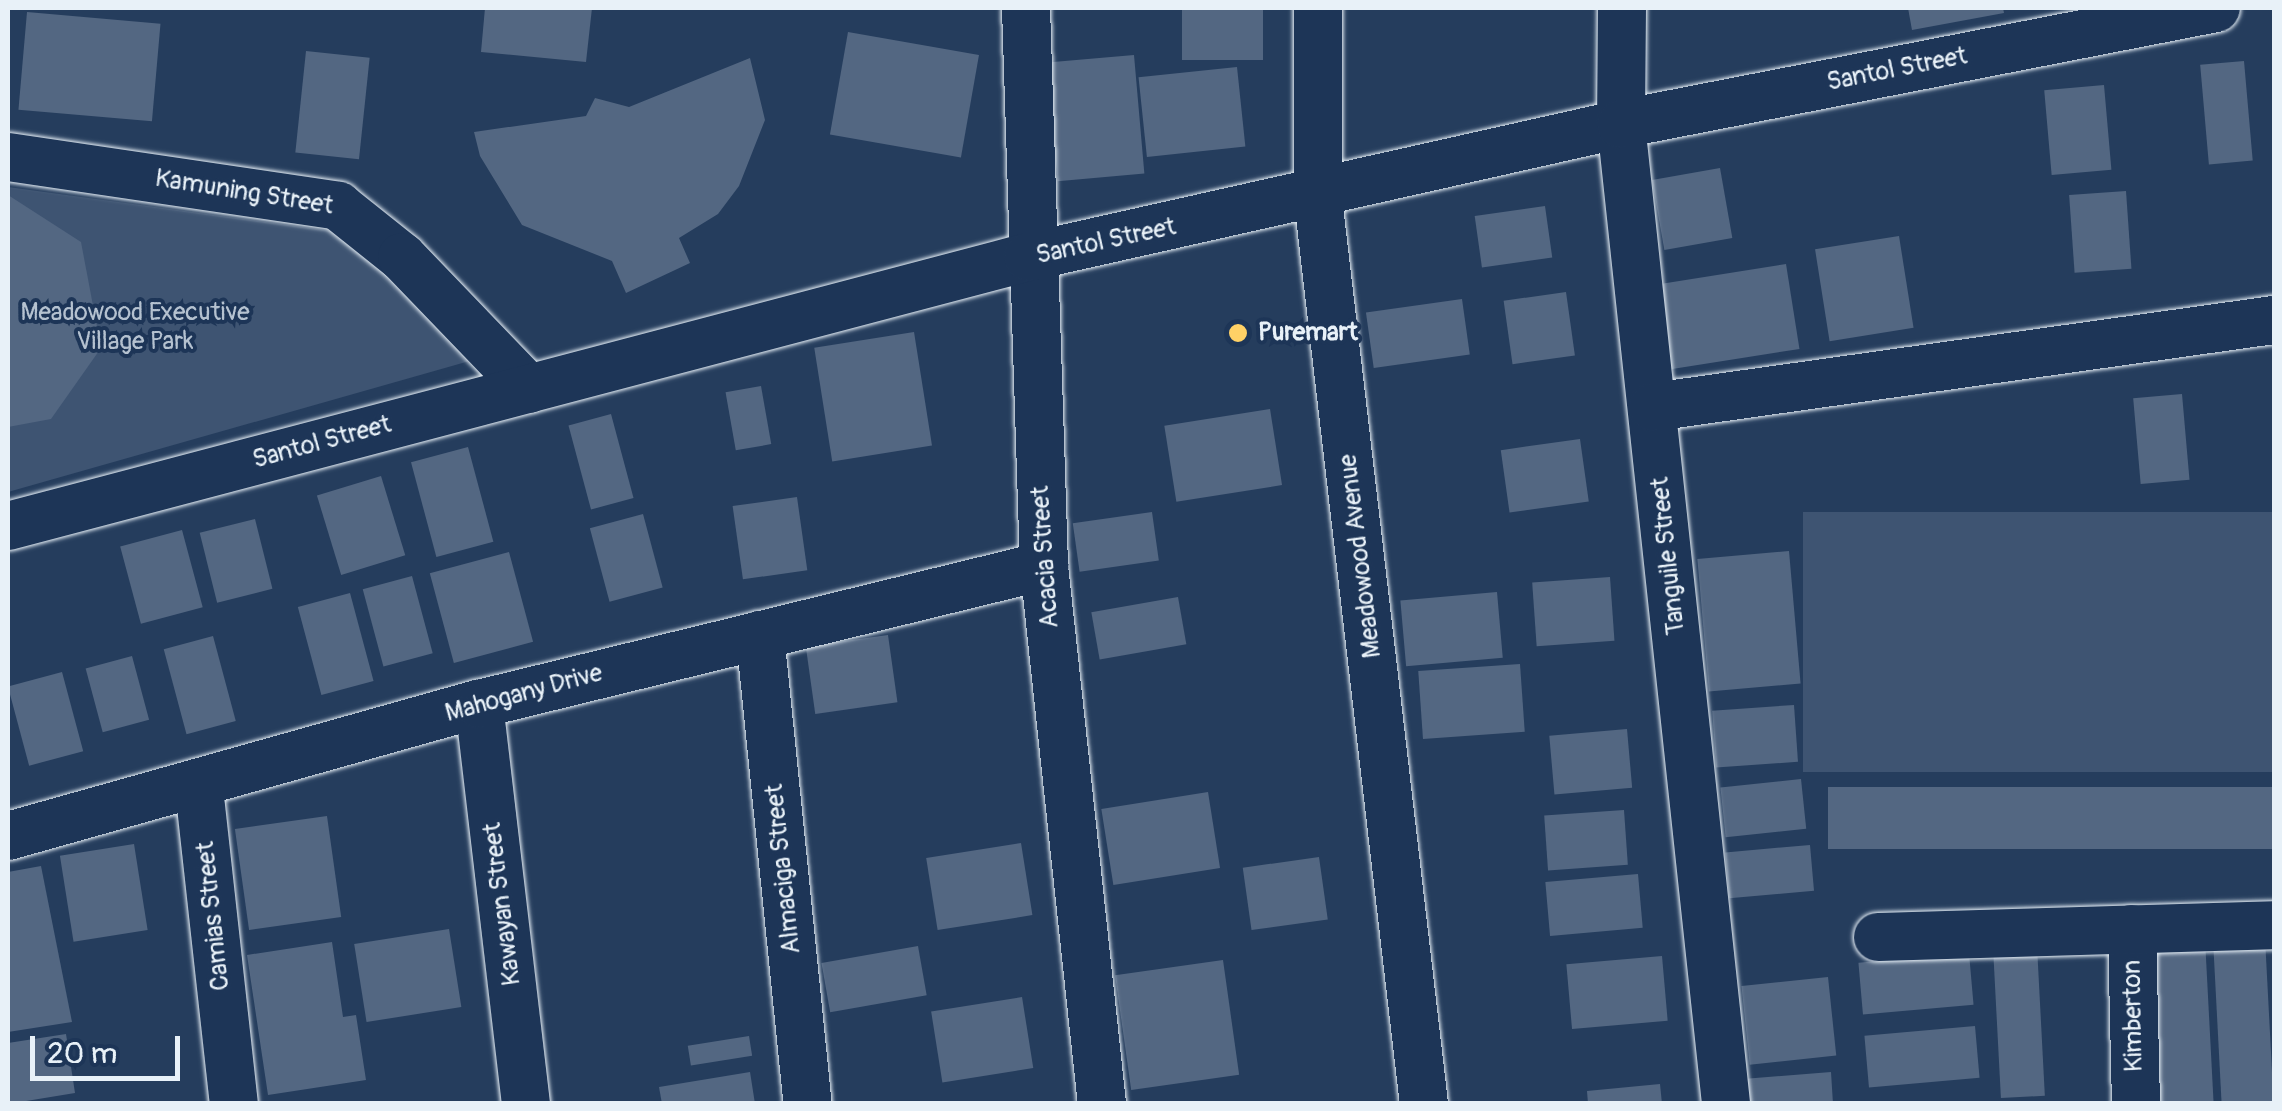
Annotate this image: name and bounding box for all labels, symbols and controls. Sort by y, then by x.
street label: Santol Street [1824,42,1970,98]
street label: Kamuning Street [153,164,335,222]
street label: Santol Street [1033,213,1179,271]
park label: Meadowood Executive Village Park [21,299,249,358]
place label: Puremart [1258,318,1358,348]
marker: Puremart [1227,322,1249,344]
street label: Santol Street [250,410,394,476]
street label: Meadowood Avenue [1334,452,1388,660]
street label: Tanguile Street [1646,476,1692,636]
street label: Acacia Street [1026,485,1066,629]
street label: Mahogany Drive [442,659,606,729]
street label: Almaciga Street [760,783,808,955]
street label: Kawayan Street [478,821,528,987]
street label: Camias Street [191,840,237,992]
street label: Kimberton [2118,960,2150,1072]
scale bar [35,1016,185,1078]
text: 20 m [47,1035,117,1072]

